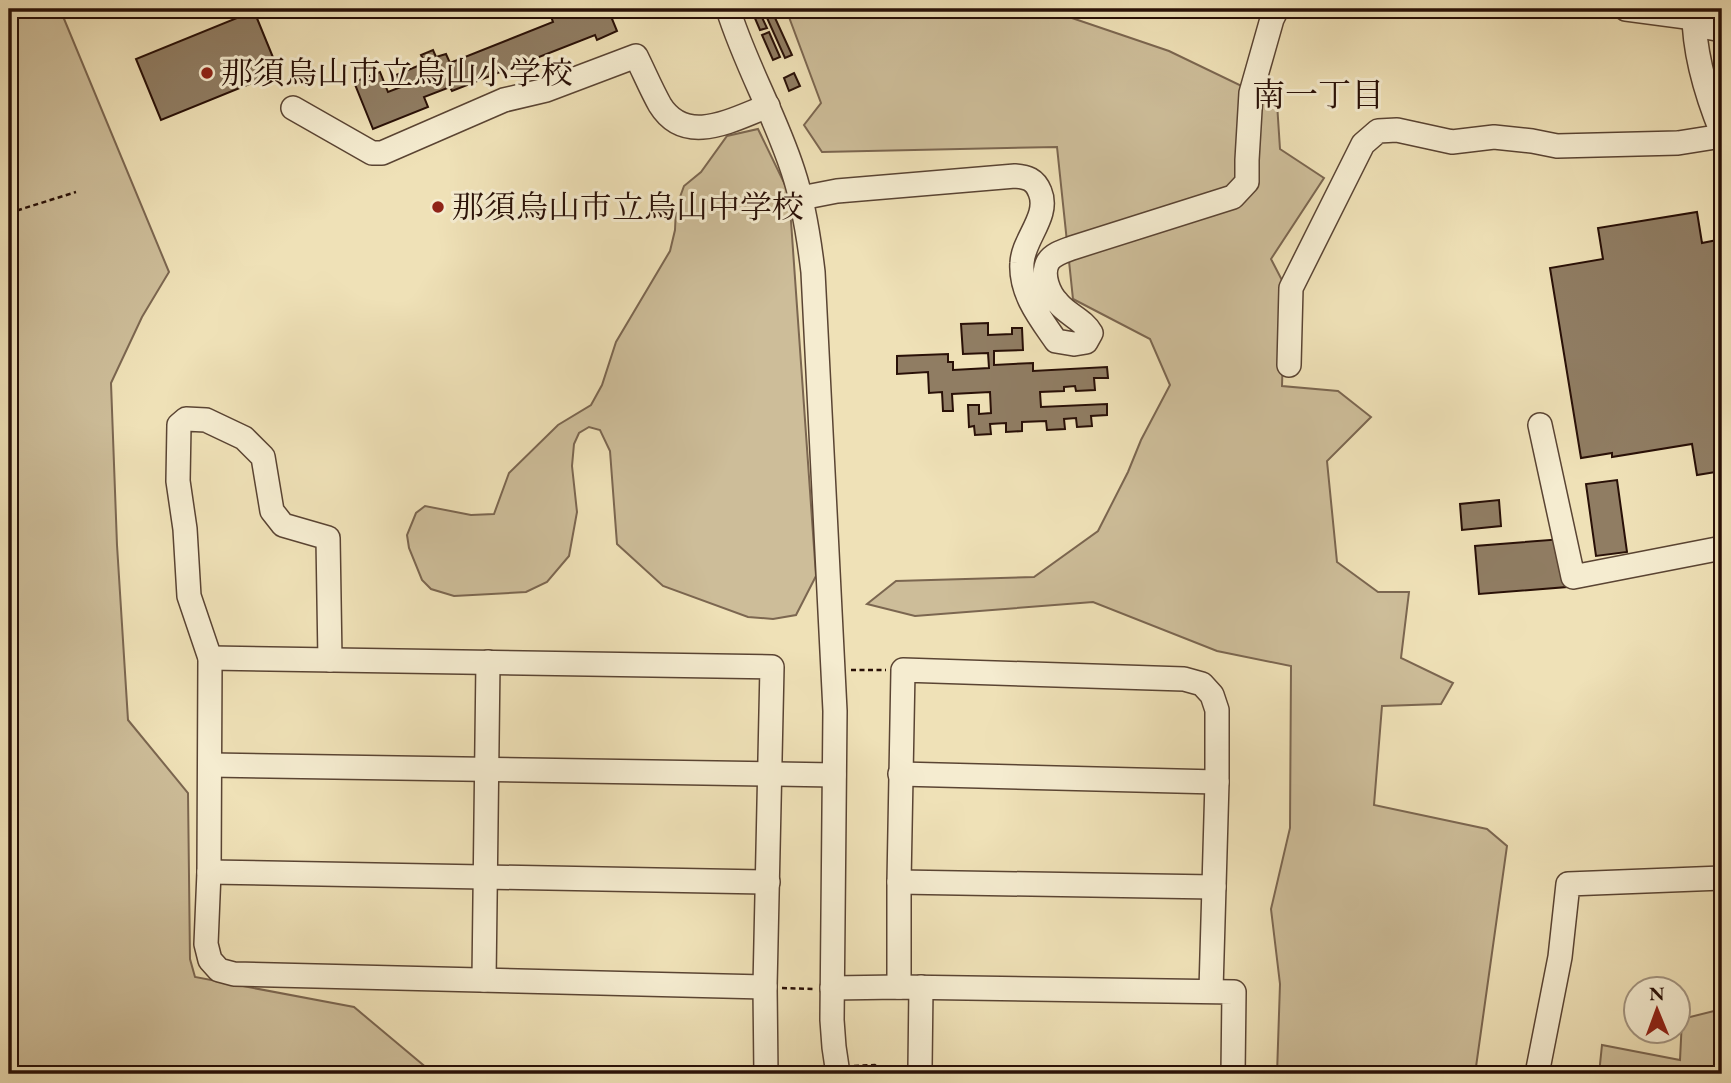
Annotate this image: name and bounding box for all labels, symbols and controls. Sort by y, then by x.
place label: 那須烏山市立烏山小学校 [221,52,573,94]
marker: 那須烏山市立烏山小学校 [199,65,215,81]
district label: 南一丁目 [1252,73,1384,116]
place label: 那須烏山市立烏山中学校 [452,186,804,228]
marker: 那須烏山市立烏山中学校 [430,199,446,215]
north arrow [1622,974,1692,1044]
text: N [1649,981,1665,1006]

